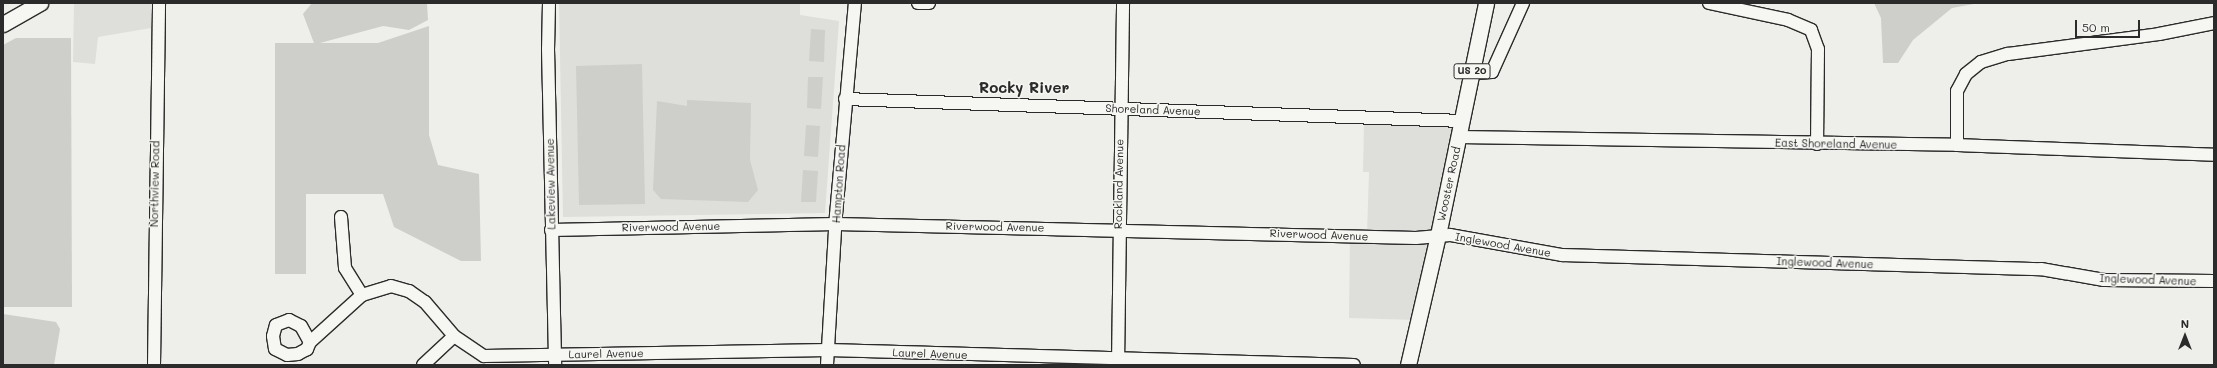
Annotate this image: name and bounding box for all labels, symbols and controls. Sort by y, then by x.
scale bar [2077,12,2142,38]
text: 50 m [2082,19,2110,35]
road number: US 20 [1453,63,1491,79]
district label: Rocky River [979,79,1069,97]
street label: Shoreland Avenue [1105,102,1201,118]
street label: East Shoreland Avenue [1775,136,1897,152]
street label: Lakeview Avenue [544,138,558,230]
street label: Rockland Avenue [1112,139,1126,229]
street label: Northview Road [148,141,162,227]
street label: Hampton Road [830,144,848,224]
street label: Wooster Road [1435,145,1463,223]
street label: Riverwood Avenue [622,220,720,234]
street label: Riverwood Avenue [946,220,1044,234]
street label: Riverwood Avenue [1269,227,1369,243]
street label: Inglewood Avenue [1454,230,1552,260]
street label: Inglewood Avenue [1776,255,1874,271]
street label: Inglewood Avenue [2099,272,2197,288]
north arrow [2165,316,2205,356]
text: N [2181,316,2189,331]
street label: Laurel Avenue [892,346,968,362]
street label: Laurel Avenue [568,347,644,361]

